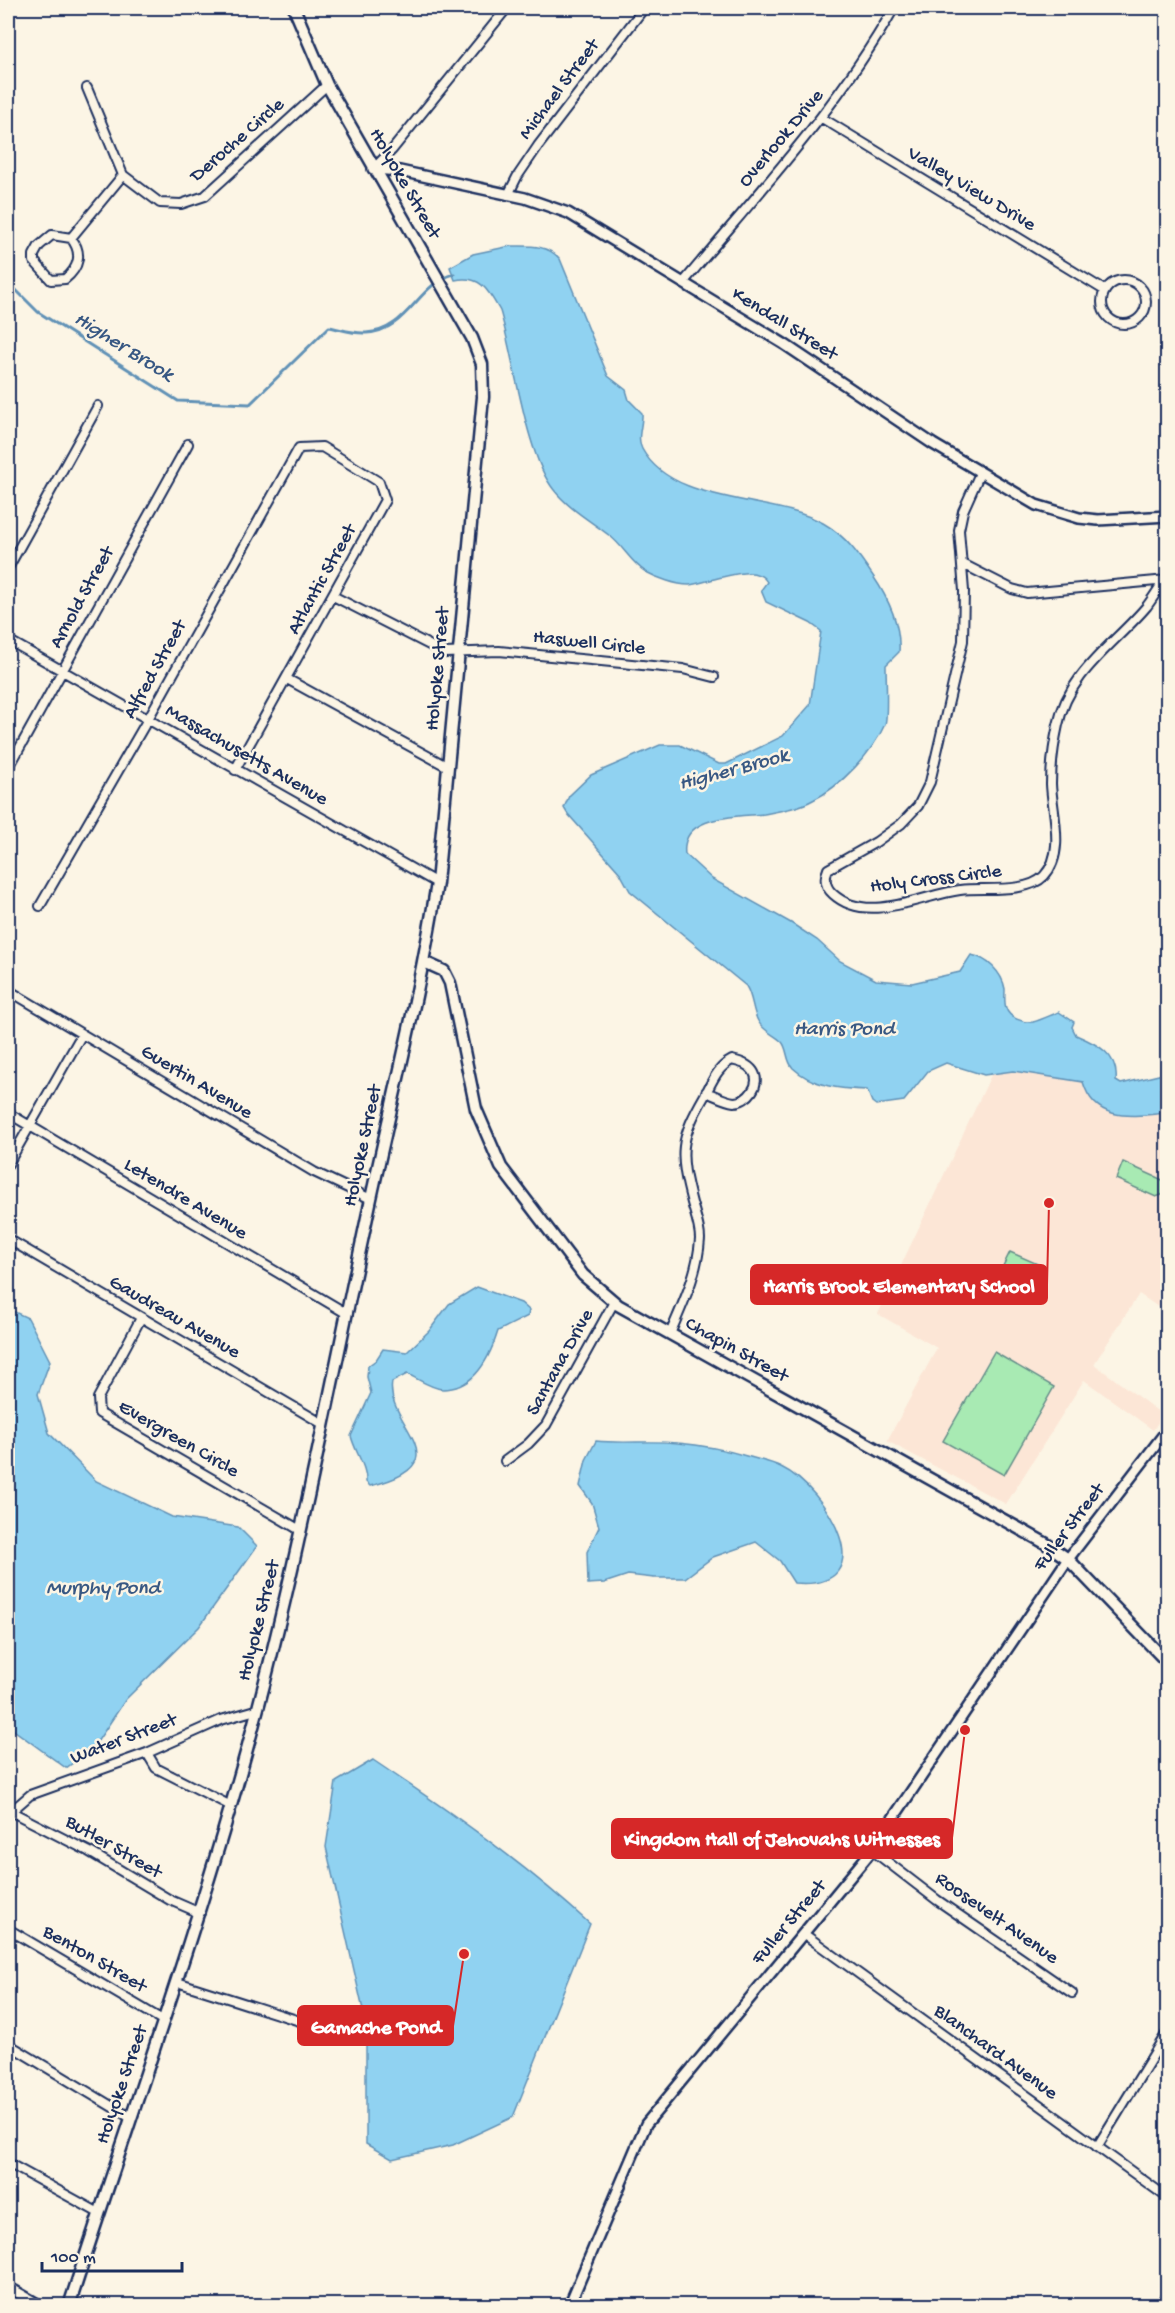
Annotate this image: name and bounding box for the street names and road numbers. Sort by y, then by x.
street label: Michael Street [515,34,606,145]
street label: Overlook Drive [734,85,830,193]
street label: Deroche Circle [185,93,290,189]
street label: Holyoke Street [363,125,446,245]
street label: Valley View Drive [902,142,1040,238]
street label: Kendall Street [727,283,843,368]
street label: Atlantic Street [283,519,364,639]
street label: Arnold Street [46,541,121,653]
street label: Holyoke Street [422,605,456,732]
street label: Alfred Street [119,615,193,723]
street label: Haswell Circle [532,627,647,661]
street label: Massachusetts Avenue [161,700,332,812]
street label: Holy Cross Circle [869,860,1004,899]
street label: Guertin Avenue [136,1041,257,1126]
street label: Holyoke Street [340,1081,388,1209]
street label: Letendre Avenue [119,1154,251,1246]
street label: Gaudreau Avenue [104,1271,244,1365]
street label: Santana Drive [522,1305,600,1420]
street label: Chapin Street [680,1313,793,1390]
street label: Evergreen Circle [113,1396,243,1484]
street label: Fuller Street [1029,1478,1112,1577]
street label: Holyoke Street [234,1556,287,1684]
street label: Water Street [68,1709,182,1771]
street label: Butler Street [60,1811,167,1886]
street label: Roosevelt Avenue [930,1868,1063,1971]
street label: Fuller Street [747,1874,833,1971]
street label: Benton Street [37,1920,152,2000]
street label: Blanchard Avenue [928,2000,1062,2106]
street label: Holyoke Street [92,2021,155,2147]

